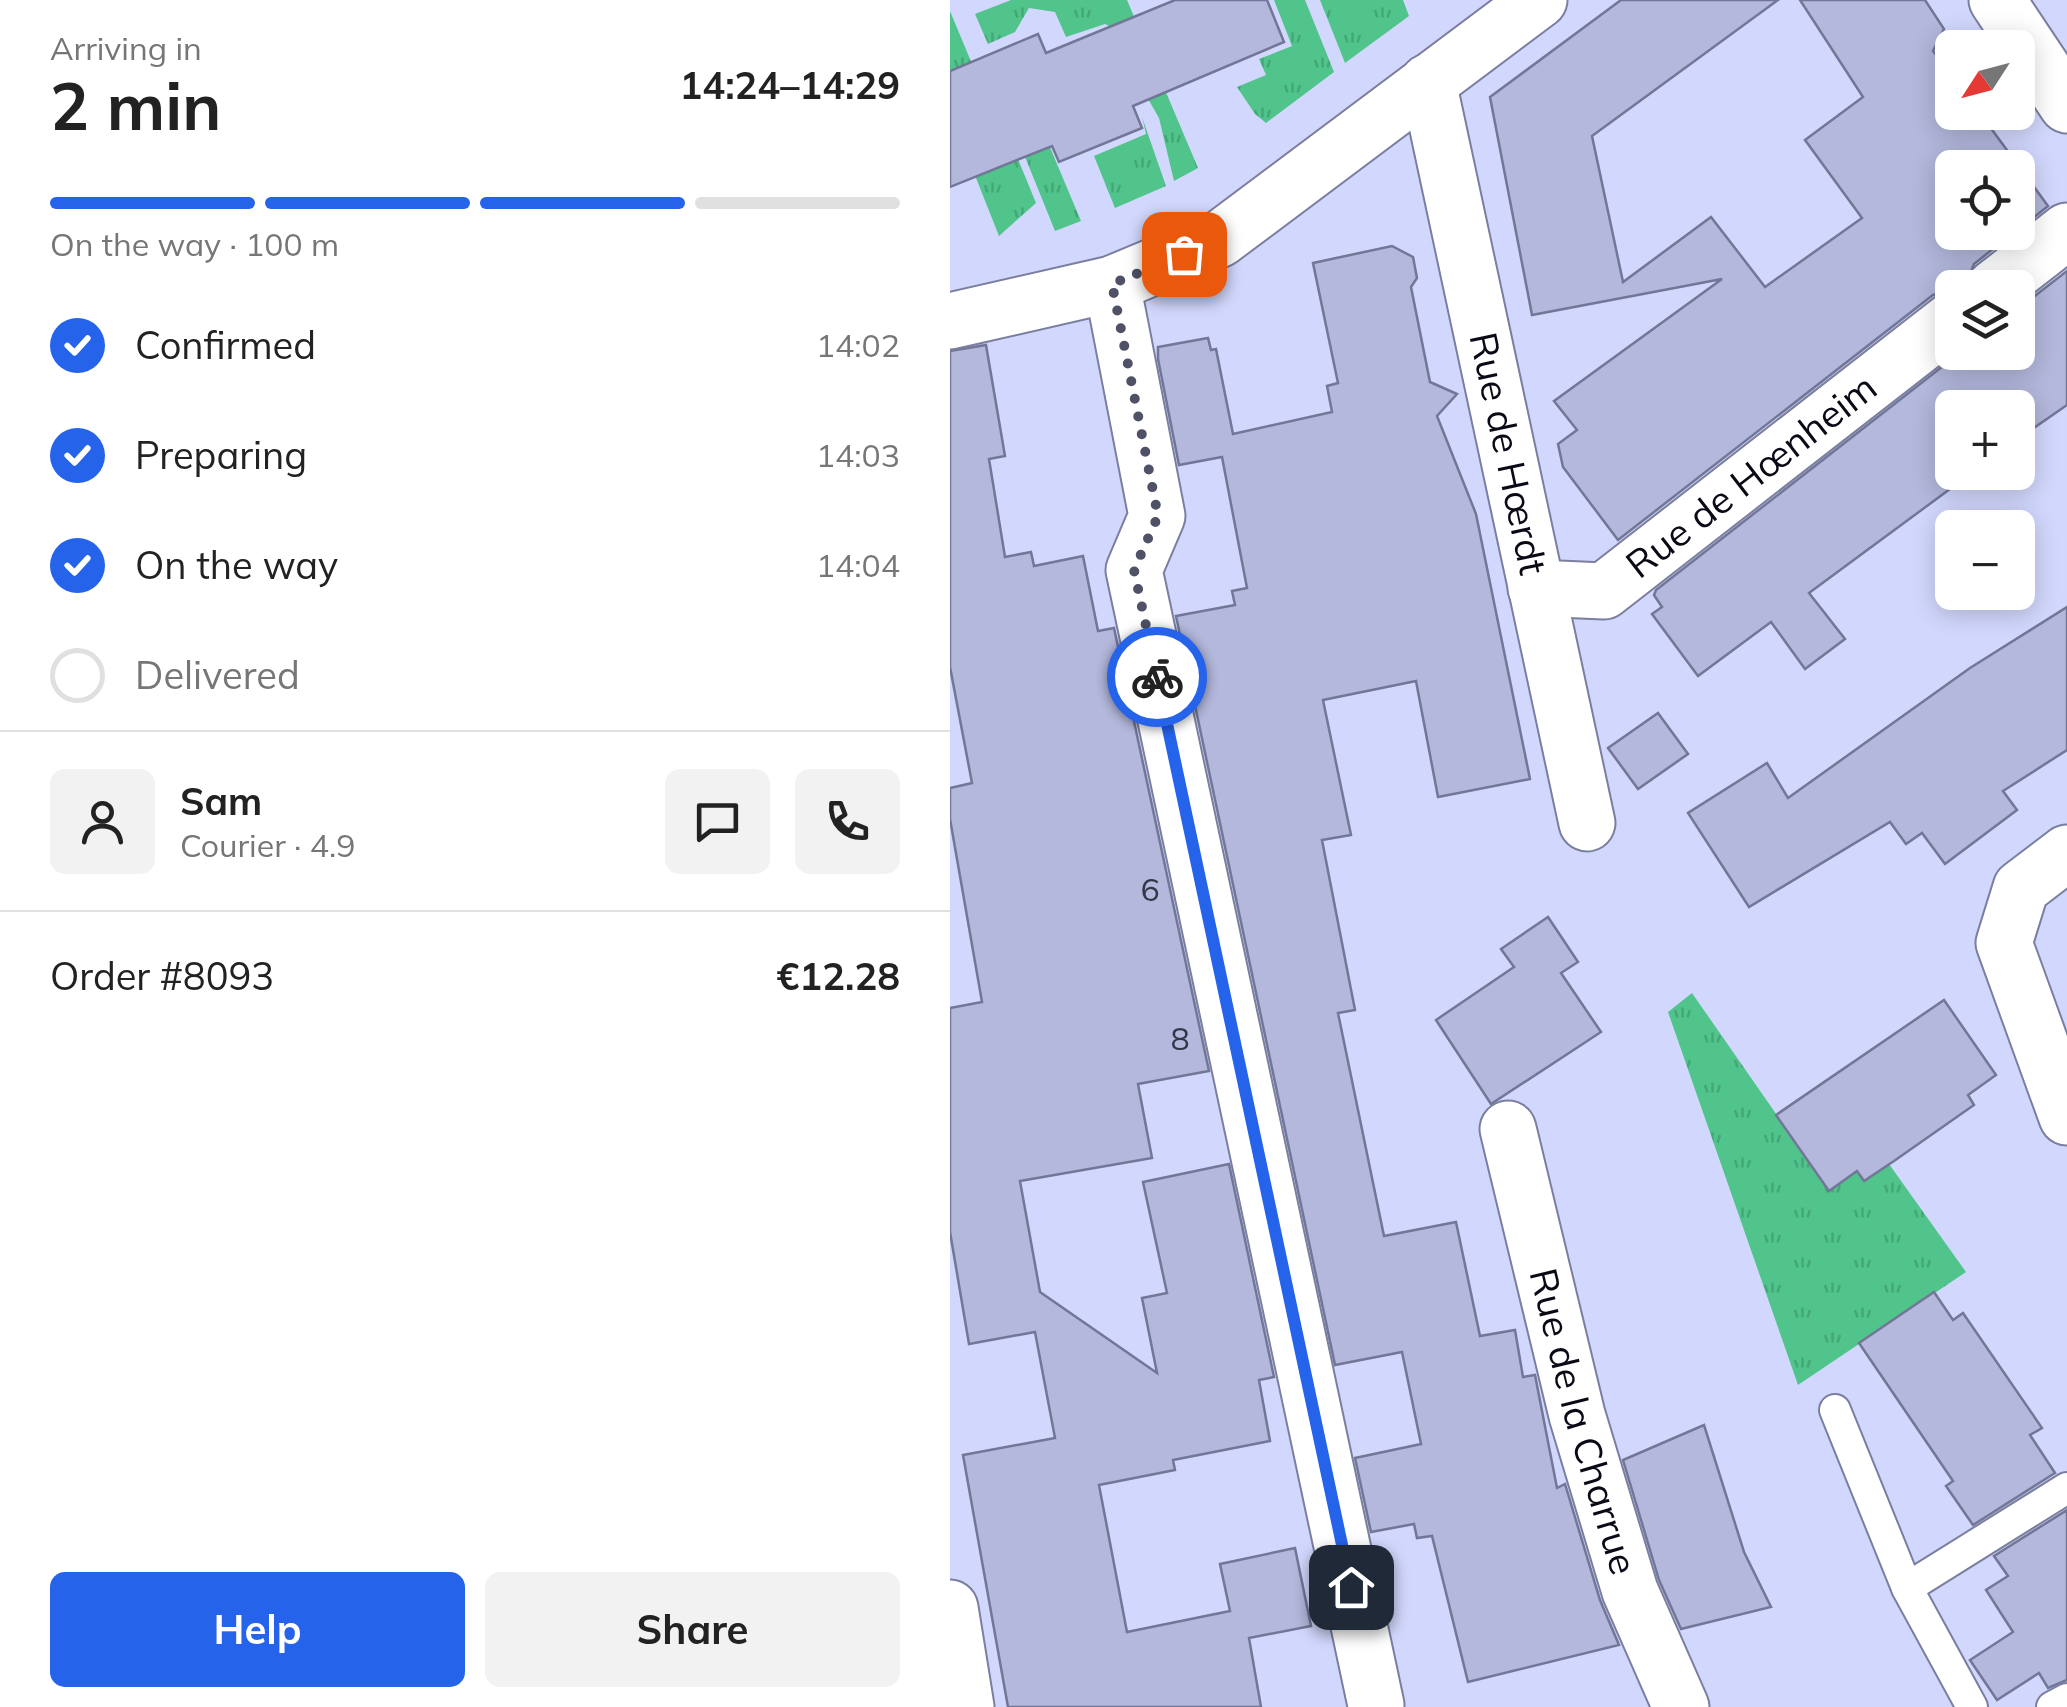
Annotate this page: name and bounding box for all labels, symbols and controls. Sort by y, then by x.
text: Arriving in [50,28,202,68]
north arrow [1935,30,2035,130]
map controls [1935,30,2035,610]
text: 14:24–14:29 [680,61,900,109]
text: 2 min [50,65,221,146]
button: locate [1935,150,2035,250]
pin [1142,212,1227,297]
text: On the way · 100 m [50,224,339,264]
icon: bag [1157,227,1212,282]
button: layers [1935,270,2035,370]
icon: check [50,318,105,373]
text: Confirmed [135,321,316,369]
text: 14:02 [816,325,900,365]
street label: Rue de Hœrdt [1459,328,1558,579]
street label: Rue de Hœnheim [1616,363,1886,588]
button: + [1935,390,2035,490]
icon: check [50,428,105,483]
text: Preparing [135,431,307,479]
text: 14:03 [816,435,900,475]
button: − [1935,510,2035,610]
icon: check [50,538,105,593]
text: On the way [135,541,338,589]
text: 14:04 [816,545,900,585]
courier [1107,627,1207,727]
icon: bike [1130,650,1185,705]
text: Delivered [135,651,300,699]
button: person [50,769,155,874]
button: chat [665,769,770,874]
button: phone [795,769,900,874]
text: Sam [180,777,262,825]
text: Courier · 4.9 [180,825,356,865]
house number: 6 [1140,869,1160,909]
text: Order #8093 [50,952,274,1000]
text: €12.28 [777,952,900,1000]
house number: 8 [1170,1018,1190,1058]
street label: Rue de la Charrue [1519,1263,1649,1580]
pin [1309,1545,1394,1630]
icon: home [1324,1560,1379,1615]
button: Help [50,1572,465,1687]
button: Share [485,1572,900,1687]

